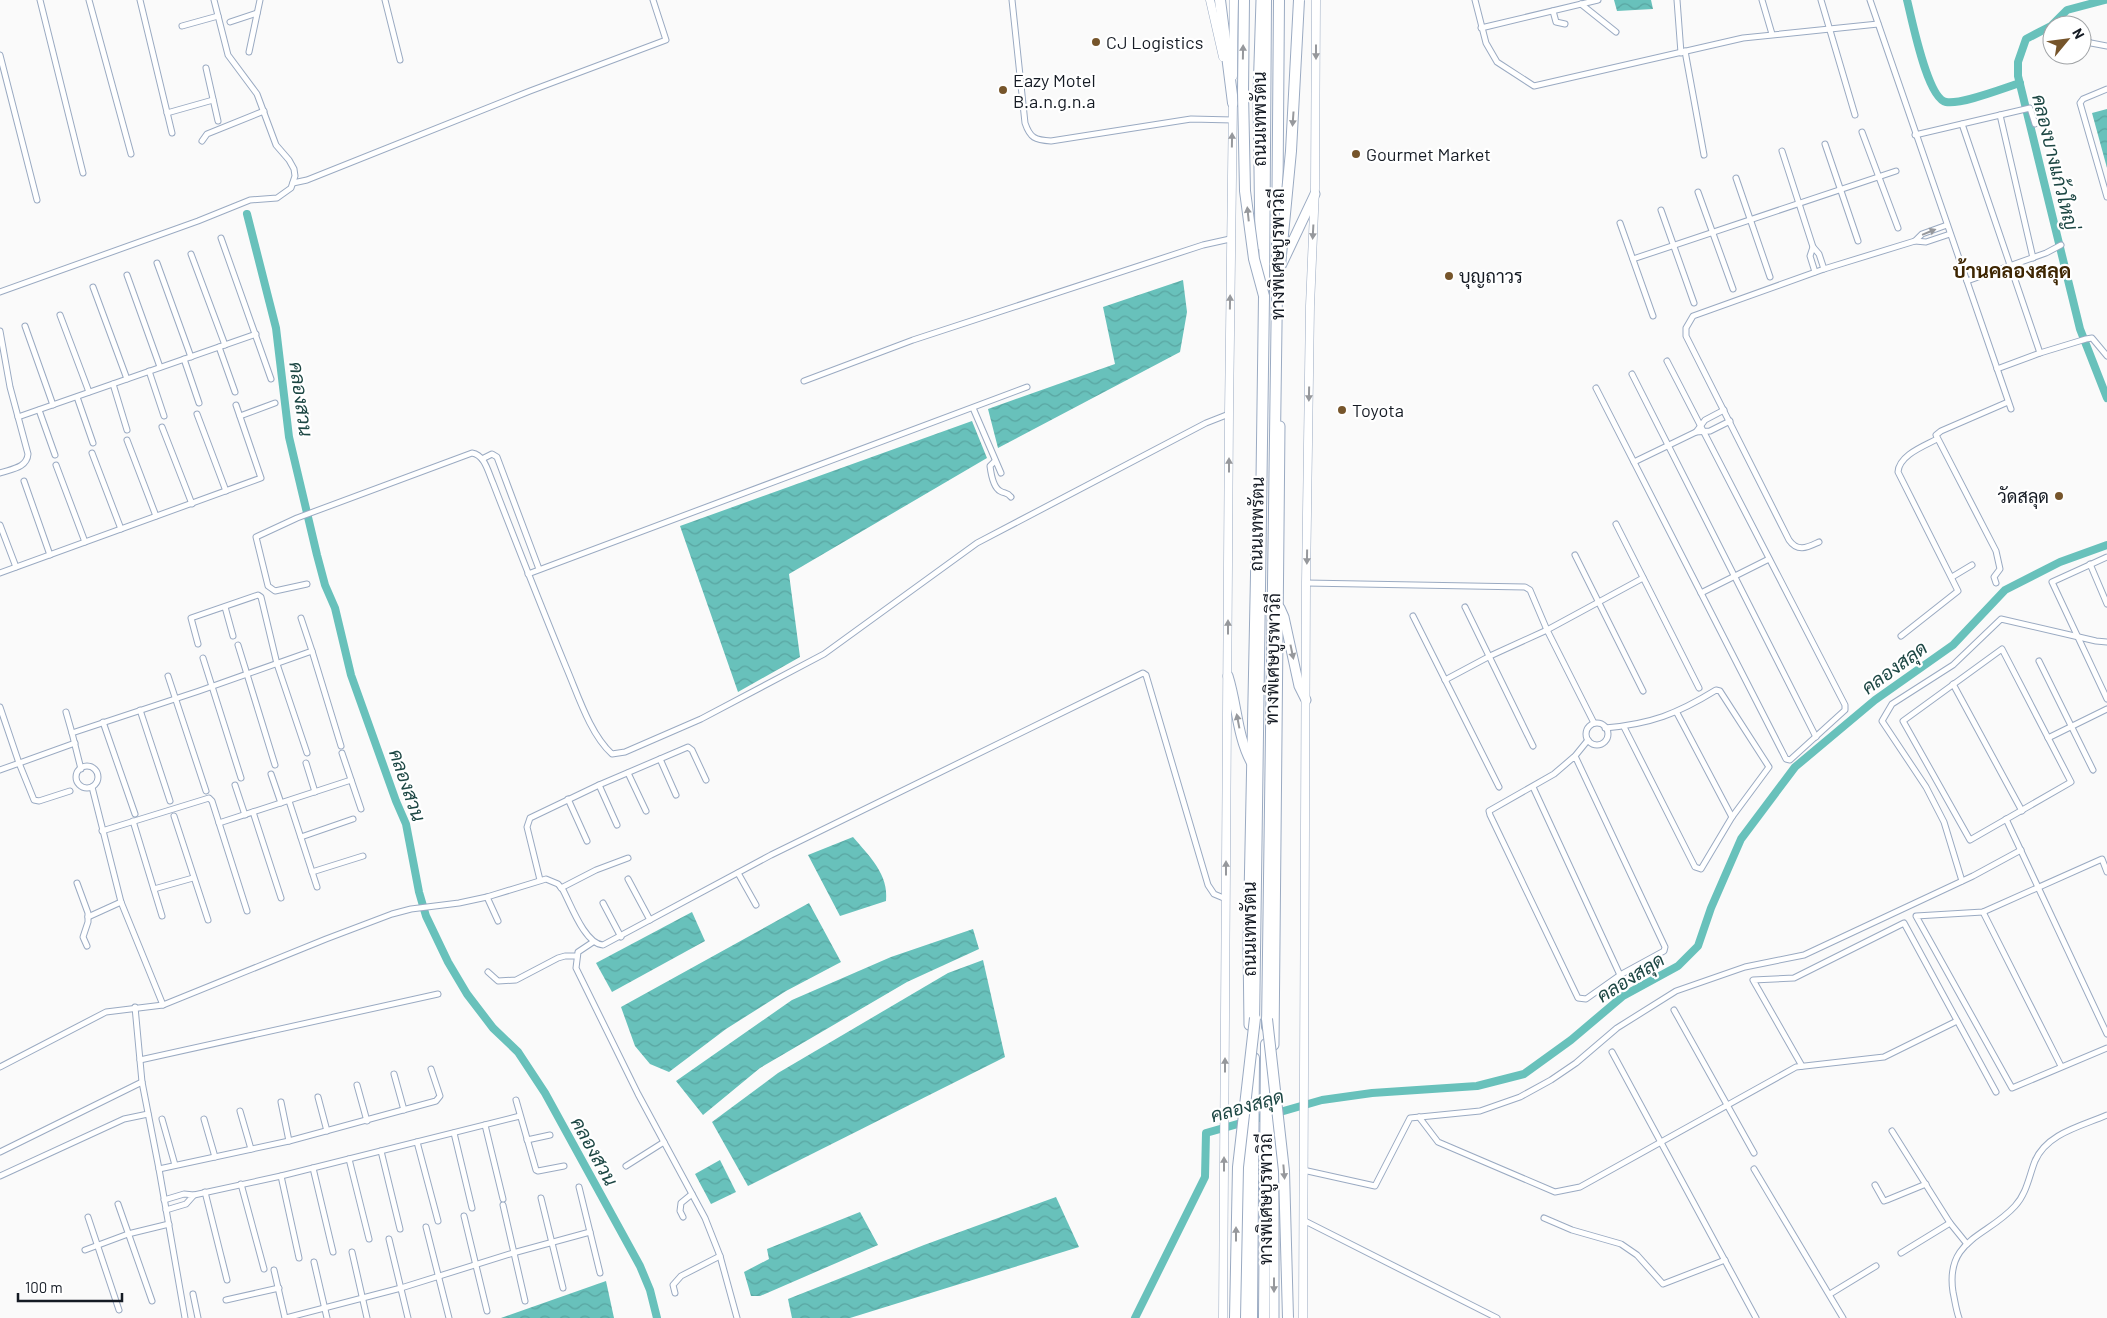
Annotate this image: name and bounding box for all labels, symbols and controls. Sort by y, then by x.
north arrow [2042,15,2092,65]
text: N [2069,25,2088,42]
place label: CJ Logistics [1106,31,1203,53]
marker: CJ Logistics [1090,36,1102,48]
one-way arrow [1239,44,1247,60]
one-way arrow [1312,44,1320,60]
place label: Eazy Motel B.a.n.g.n.a [1013,69,1096,112]
street label: ถนนเทพรัตน [1248,72,1270,166]
marker: Eazy Motel B.a.n.g.n.a [997,84,1009,96]
water label: คลองบางแก้วใหญ่ [2027,92,2084,234]
one-way arrow [1288,111,1296,127]
one-way arrow [1229,132,1237,148]
place label: Gourmet Market [1366,143,1491,165]
marker: Gourmet Market [1350,148,1362,160]
street label: ทางพิเศษบูรพาวิถี [1265,188,1291,320]
one-way arrow [1243,206,1251,222]
one-way arrow [1309,224,1317,240]
one-way arrow [1922,227,1936,235]
district label: บ้านคลองสลุด [1953,258,2071,286]
place label: บุญถาวร [1459,265,1523,289]
marker: บุญถาวร [1443,270,1455,282]
one-way arrow [1226,294,1234,310]
water label: คลองสวน [285,360,319,438]
one-way arrow [1305,386,1313,402]
place label: Toyota [1352,399,1404,421]
marker: Toyota [1336,404,1348,416]
one-way arrow [1225,457,1233,473]
street label: ถนนเทพรัตน [1244,476,1268,572]
place label: วัดสลุด [1998,485,2049,509]
marker: วัดสลุด [2053,490,2065,502]
one-way arrow [1303,549,1311,565]
street label: ทางพิเศษบูรพาวิถี [1259,593,1287,725]
one-way arrow [1224,619,1232,635]
water label: คลองสลุด [1857,635,1932,700]
one-way arrow [1288,645,1296,661]
one-way arrow [1234,712,1242,728]
water label: คลองสวน [385,746,431,824]
one-way arrow [1222,860,1230,876]
street label: ถนนเทพรัตน [1238,882,1260,976]
water label: คลองสลุด [1592,947,1669,1008]
one-way arrow [1221,1057,1229,1073]
water label: คลองสลุด [1208,1084,1287,1128]
water label: คลองสวน [567,1113,623,1189]
street label: ทางพิเศษบูรพาวิถี [1253,1133,1279,1265]
one-way arrow [1220,1156,1228,1172]
one-way arrow [1280,1164,1288,1180]
one-way arrow [1232,1226,1240,1242]
scale bar [18,1270,121,1302]
one-way arrow [1270,1277,1278,1293]
text: 100 m [25,1278,63,1296]

